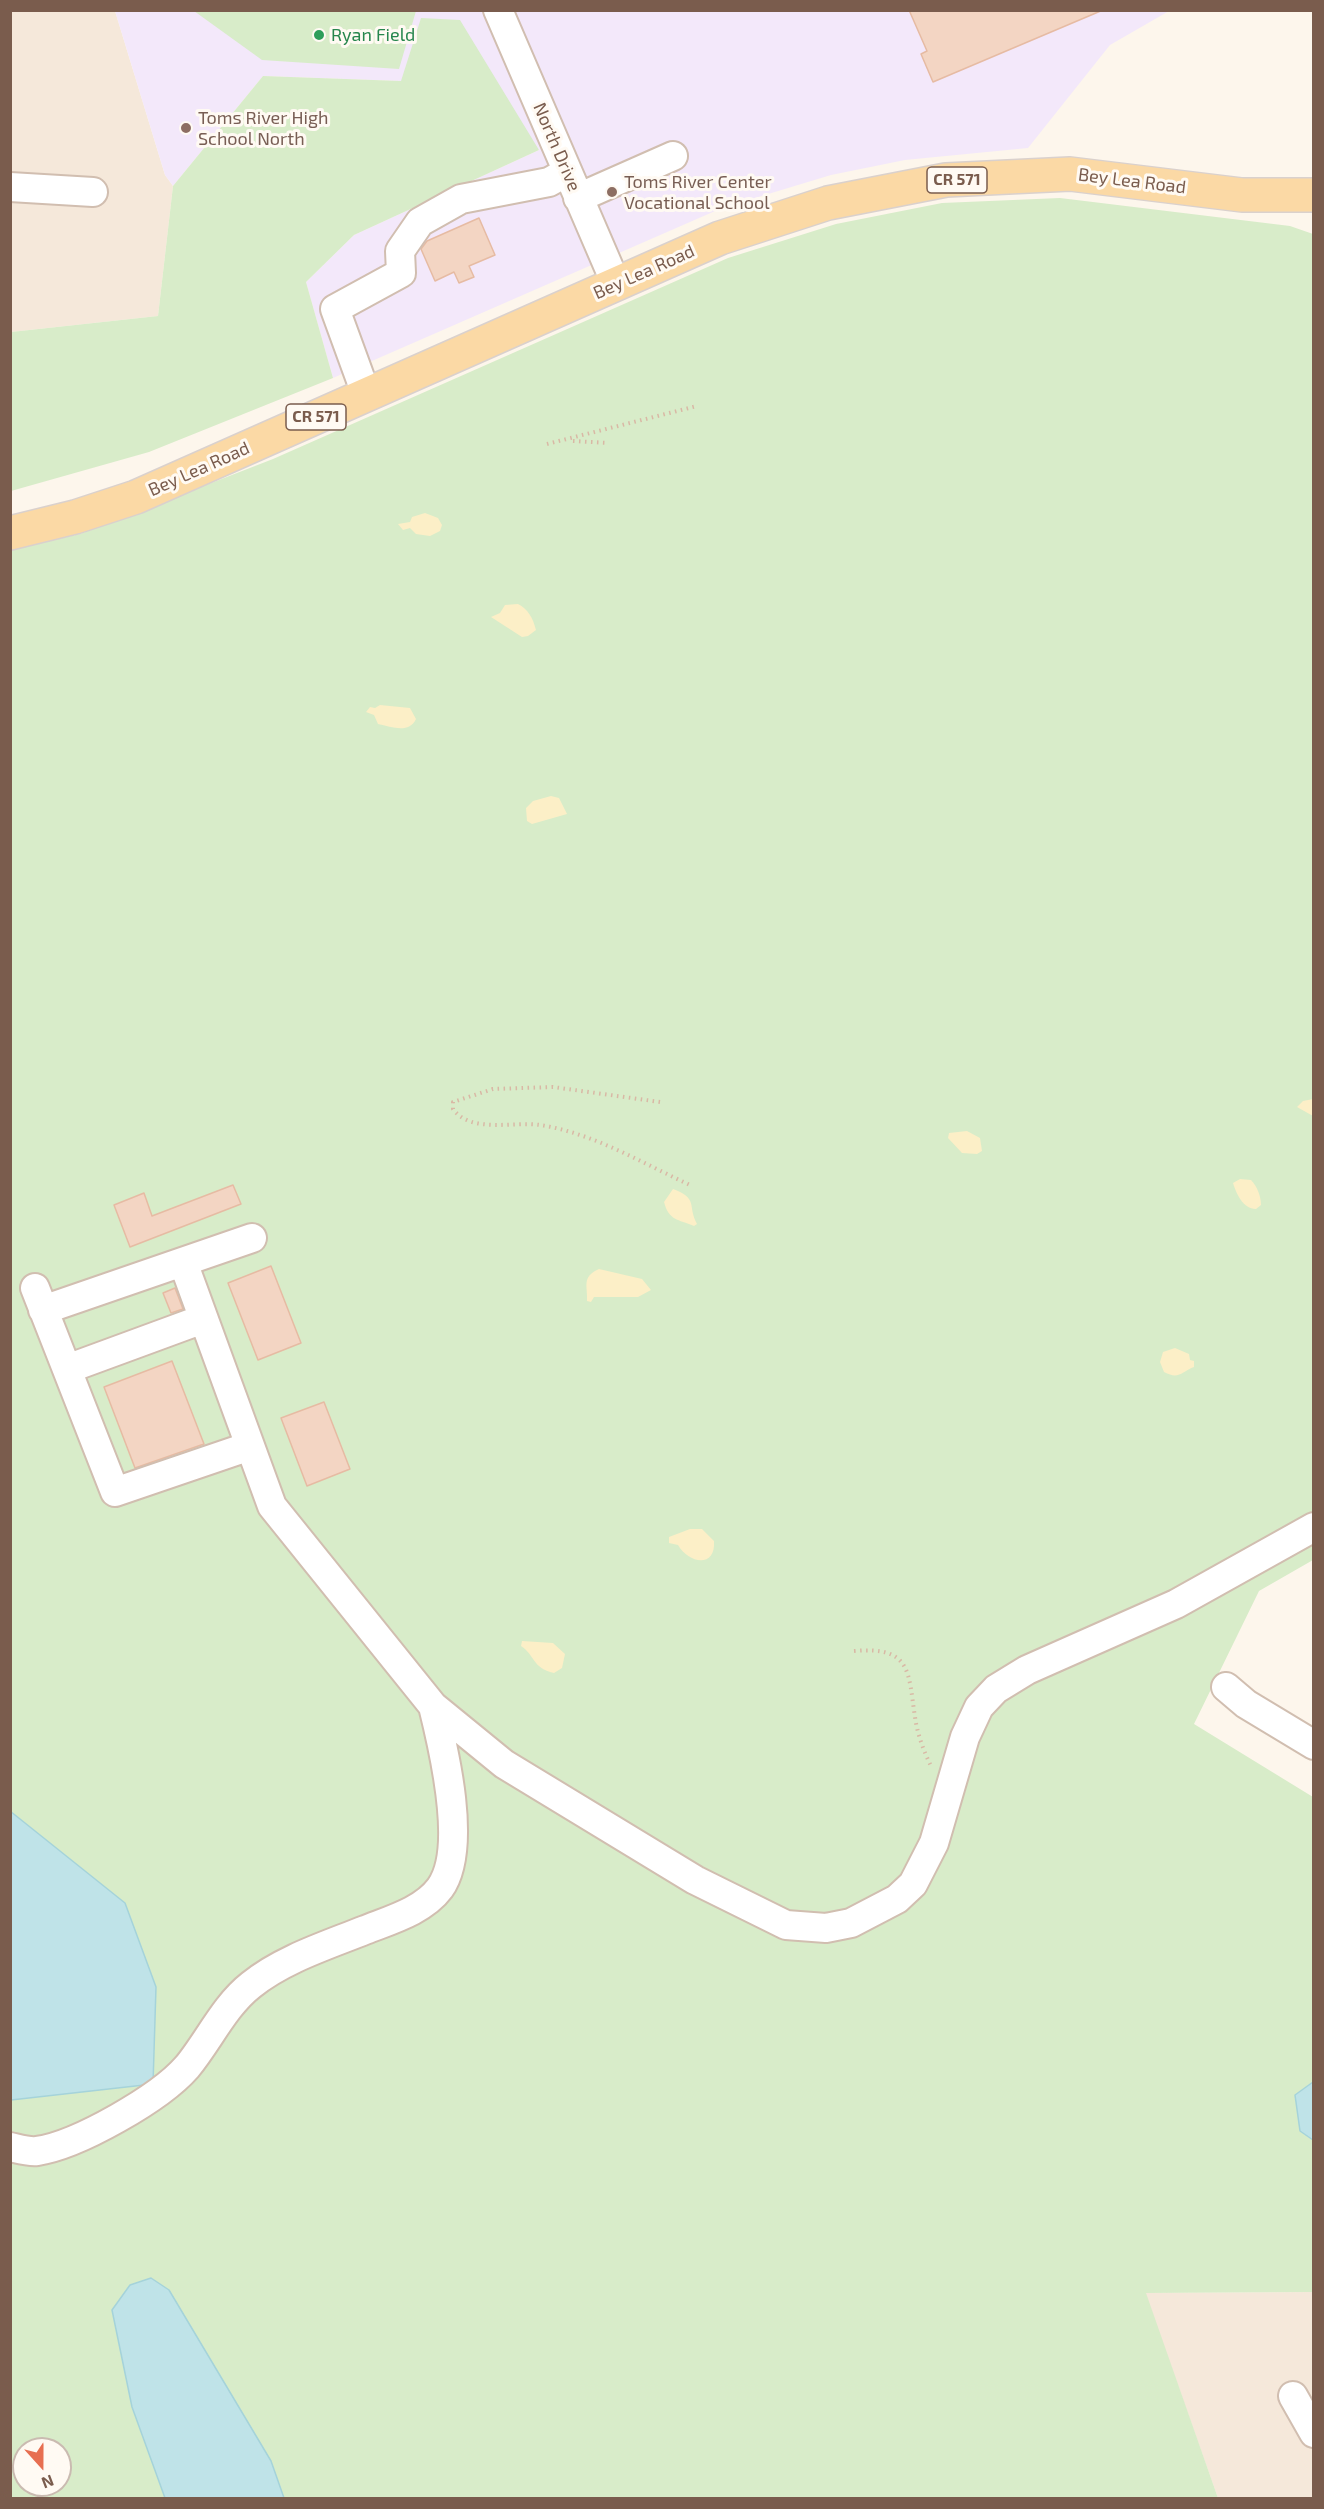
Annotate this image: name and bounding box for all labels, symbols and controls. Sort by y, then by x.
place label: Ryan Field [331,24,415,46]
marker: Ryan Field [312,28,326,42]
street label: North Drive [529,99,585,195]
place label: Toms River High School North [198,107,328,150]
marker: Toms River High School North [179,121,193,135]
street label: Bey Lea Road [1077,164,1187,198]
road number: CR 571 [927,167,987,193]
place label: Toms River Center Vocational School [624,171,772,213]
marker: Toms River Center Vocational School [605,185,619,199]
street label: Bey Lea Road [590,240,698,304]
road number: CR 571 [286,404,346,430]
street label: Bey Lea Road [145,437,253,501]
north arrow [12,2437,72,2497]
text: N [39,2471,57,2493]

